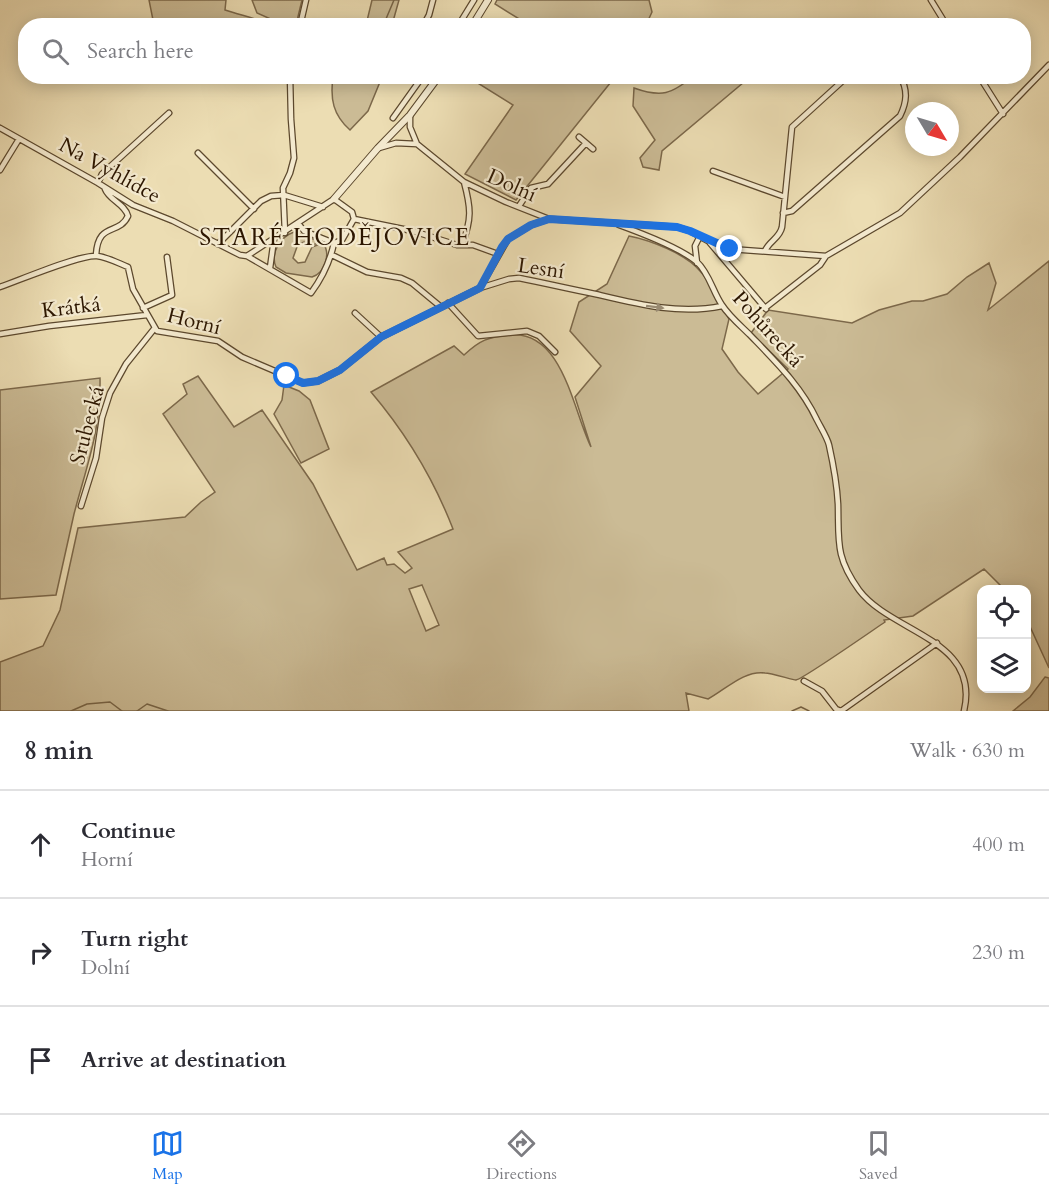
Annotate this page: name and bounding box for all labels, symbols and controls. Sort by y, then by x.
search box [18,18,1031,84]
icon: search [39,35,72,68]
text: Search here [87,36,194,66]
north arrow [905,102,959,156]
street label: Na Vyhlídce [54,131,166,210]
street label: Dolní [482,162,541,209]
district label: STARÉ HODĚJOVICE [199,221,471,254]
route end [716,235,742,261]
street label: Lesní [516,251,566,286]
street label: Pohůrecká [725,285,810,374]
street label: Krátká [40,289,102,326]
street label: Horní [164,301,224,342]
one-way arrow [645,302,664,311]
route start [273,362,299,388]
street label: Srubecká [63,383,112,468]
map controls [977,585,1031,693]
button: locate [977,585,1031,639]
button: layers [977,639,1031,693]
text: 8 min [24,733,93,768]
text: Walk · 630 m [910,737,1025,764]
text: Continue [81,816,176,846]
icon: ahead [24,828,57,861]
text: 400 m [972,831,1025,858]
text: Horní [81,846,133,873]
text: Turn right [81,924,188,954]
icon: right [24,936,57,969]
text: 230 m [972,939,1025,966]
text: Dolní [81,954,130,981]
icon: arrive [24,1044,57,1077]
text: Arrive at destination [81,1045,286,1075]
tab: Map [151,1127,184,1185]
tab: Directions [486,1127,557,1185]
tab: Saved [859,1127,898,1185]

